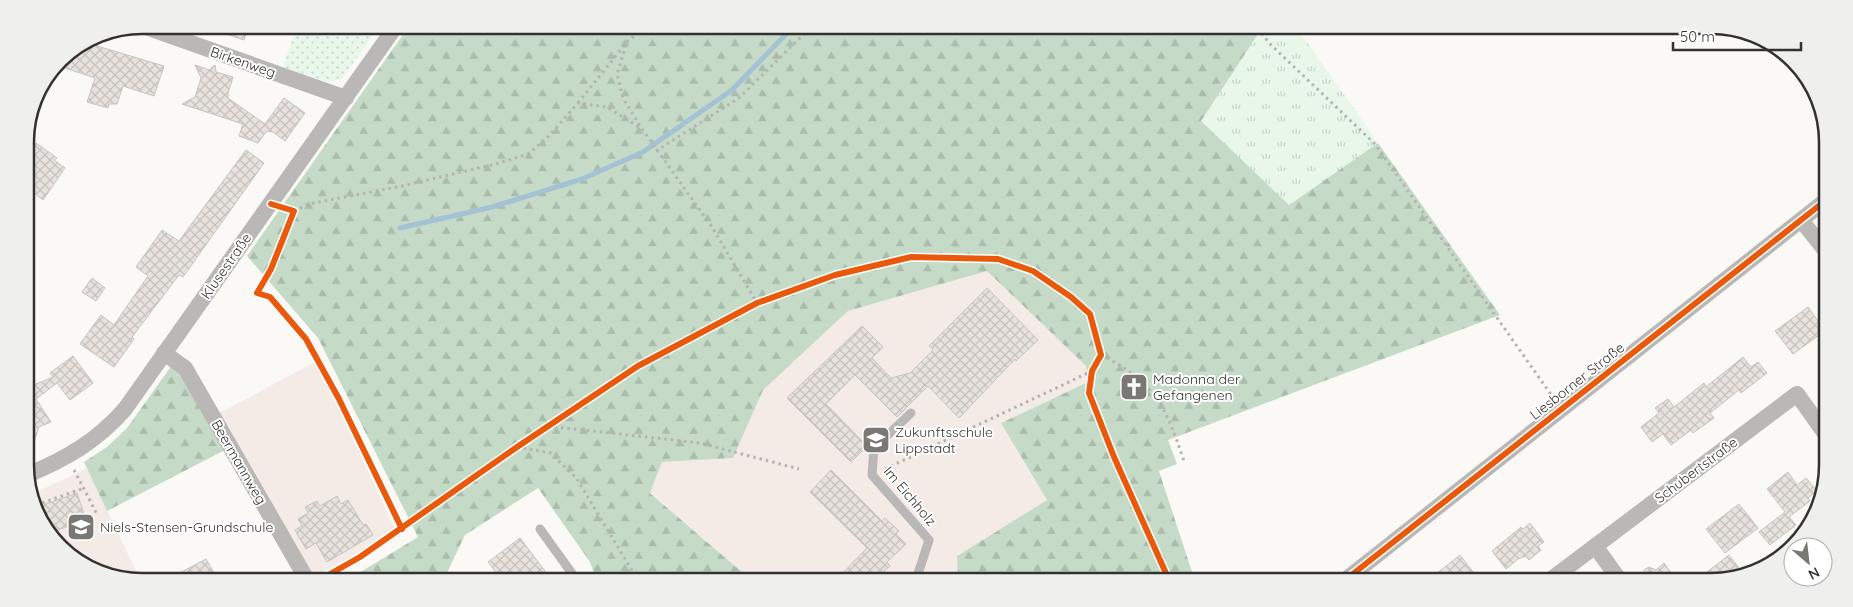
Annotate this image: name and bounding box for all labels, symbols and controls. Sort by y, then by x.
scale bar [1673,20,1800,52]
text: 50 m [1680,27,1715,46]
street label: Birkenweg [208,42,278,82]
street label: Klusestraße [197,229,255,302]
street label: Liesborner Straße [1526,338,1628,424]
place label: Madonna der Gefangenen [1153,370,1241,404]
church icon: Madonna der Gefangenen [1119,372,1149,402]
street label: Beermannweg [207,416,271,508]
place label: Zukunftsschule Lippstadt [895,423,993,457]
school or university icon: Zukunftsschule Lippstadt [861,425,891,455]
street label: Schubertstraße [1651,433,1741,507]
street label: Im Eichholz [880,462,940,530]
school or university icon: Niels-Stensen-Grundschule [66,512,96,542]
place label: Niels-Stensen-Grundschule [100,518,273,536]
north arrow [1783,537,1833,587]
text: N [1805,563,1823,584]

